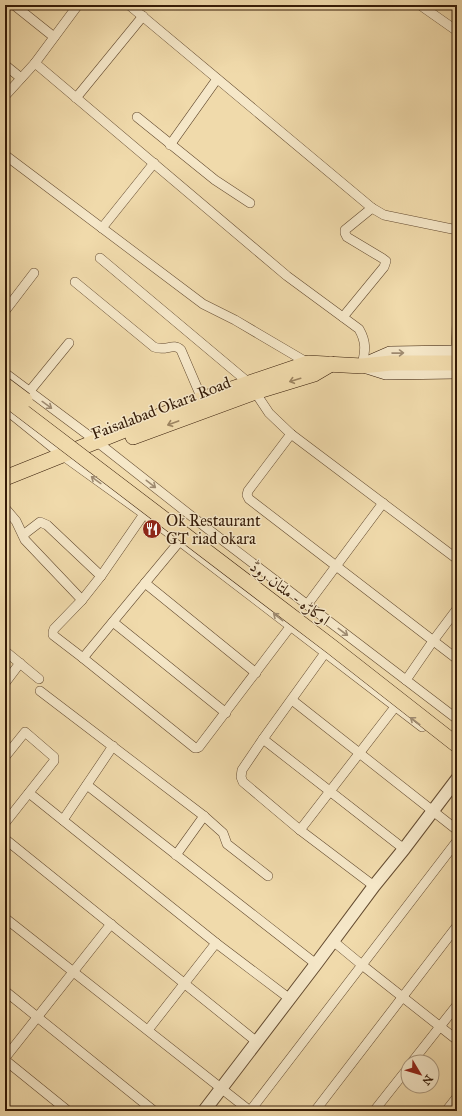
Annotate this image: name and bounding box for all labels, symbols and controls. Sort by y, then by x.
one-way arrow [391,349,404,357]
street label: Faisalabad Okara Road [89,373,233,443]
one-way arrow [289,377,302,384]
one-way arrow [42,401,53,409]
one-way arrow [167,419,179,427]
one-way arrow [91,475,102,484]
one-way arrow [145,480,156,488]
place label: Ok Restaurant GT riad okara [166,511,261,548]
restaurant icon: Ok Restaurant GT riad okara [141,518,163,540]
street label: اوکاڑہ - ملتان روڈ [246,557,334,629]
one-way arrow [272,613,283,622]
one-way arrow [337,627,348,636]
one-way arrow [409,717,420,725]
north arrow [400,1054,440,1094]
text: N [419,1072,435,1088]

